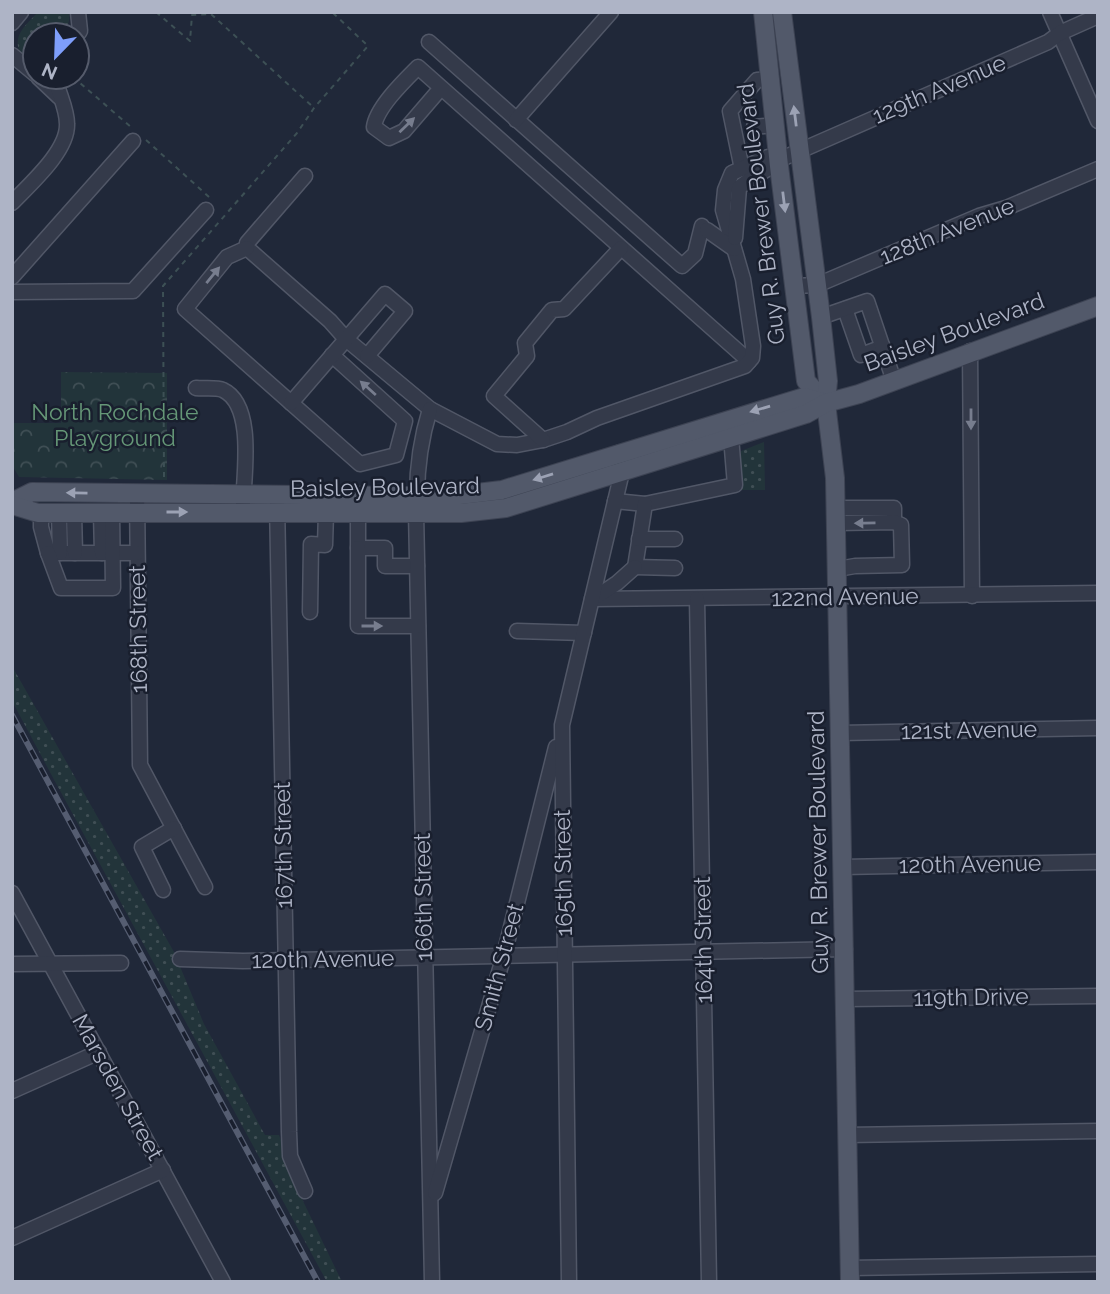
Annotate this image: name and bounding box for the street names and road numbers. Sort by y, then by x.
street label: 129th Avenue [868,48,1010,129]
street label: Guy R. Brewer Boulevard [731,82,790,346]
street label: 128th Avenue [876,191,1018,270]
street label: Baisley Boulevard [860,286,1048,377]
street label: Baisley Boulevard [290,471,480,502]
street label: 168th Street [123,564,152,693]
street label: 122nd Avenue [771,582,919,611]
street label: Guy R. Brewer Boulevard [802,710,833,974]
street label: 121st Avenue [901,715,1037,744]
street label: 167th Street [268,781,297,909]
street label: 165th Street [548,809,577,937]
street label: 166th Street [408,832,437,961]
street label: 120th Avenue [898,849,1042,878]
street label: 164th Street [688,876,717,1004]
street label: Smith Street [469,900,529,1034]
street label: 120th Avenue [251,944,395,973]
street label: 119th Drive [913,982,1029,1011]
street label: Marsden Street [67,1009,170,1165]

